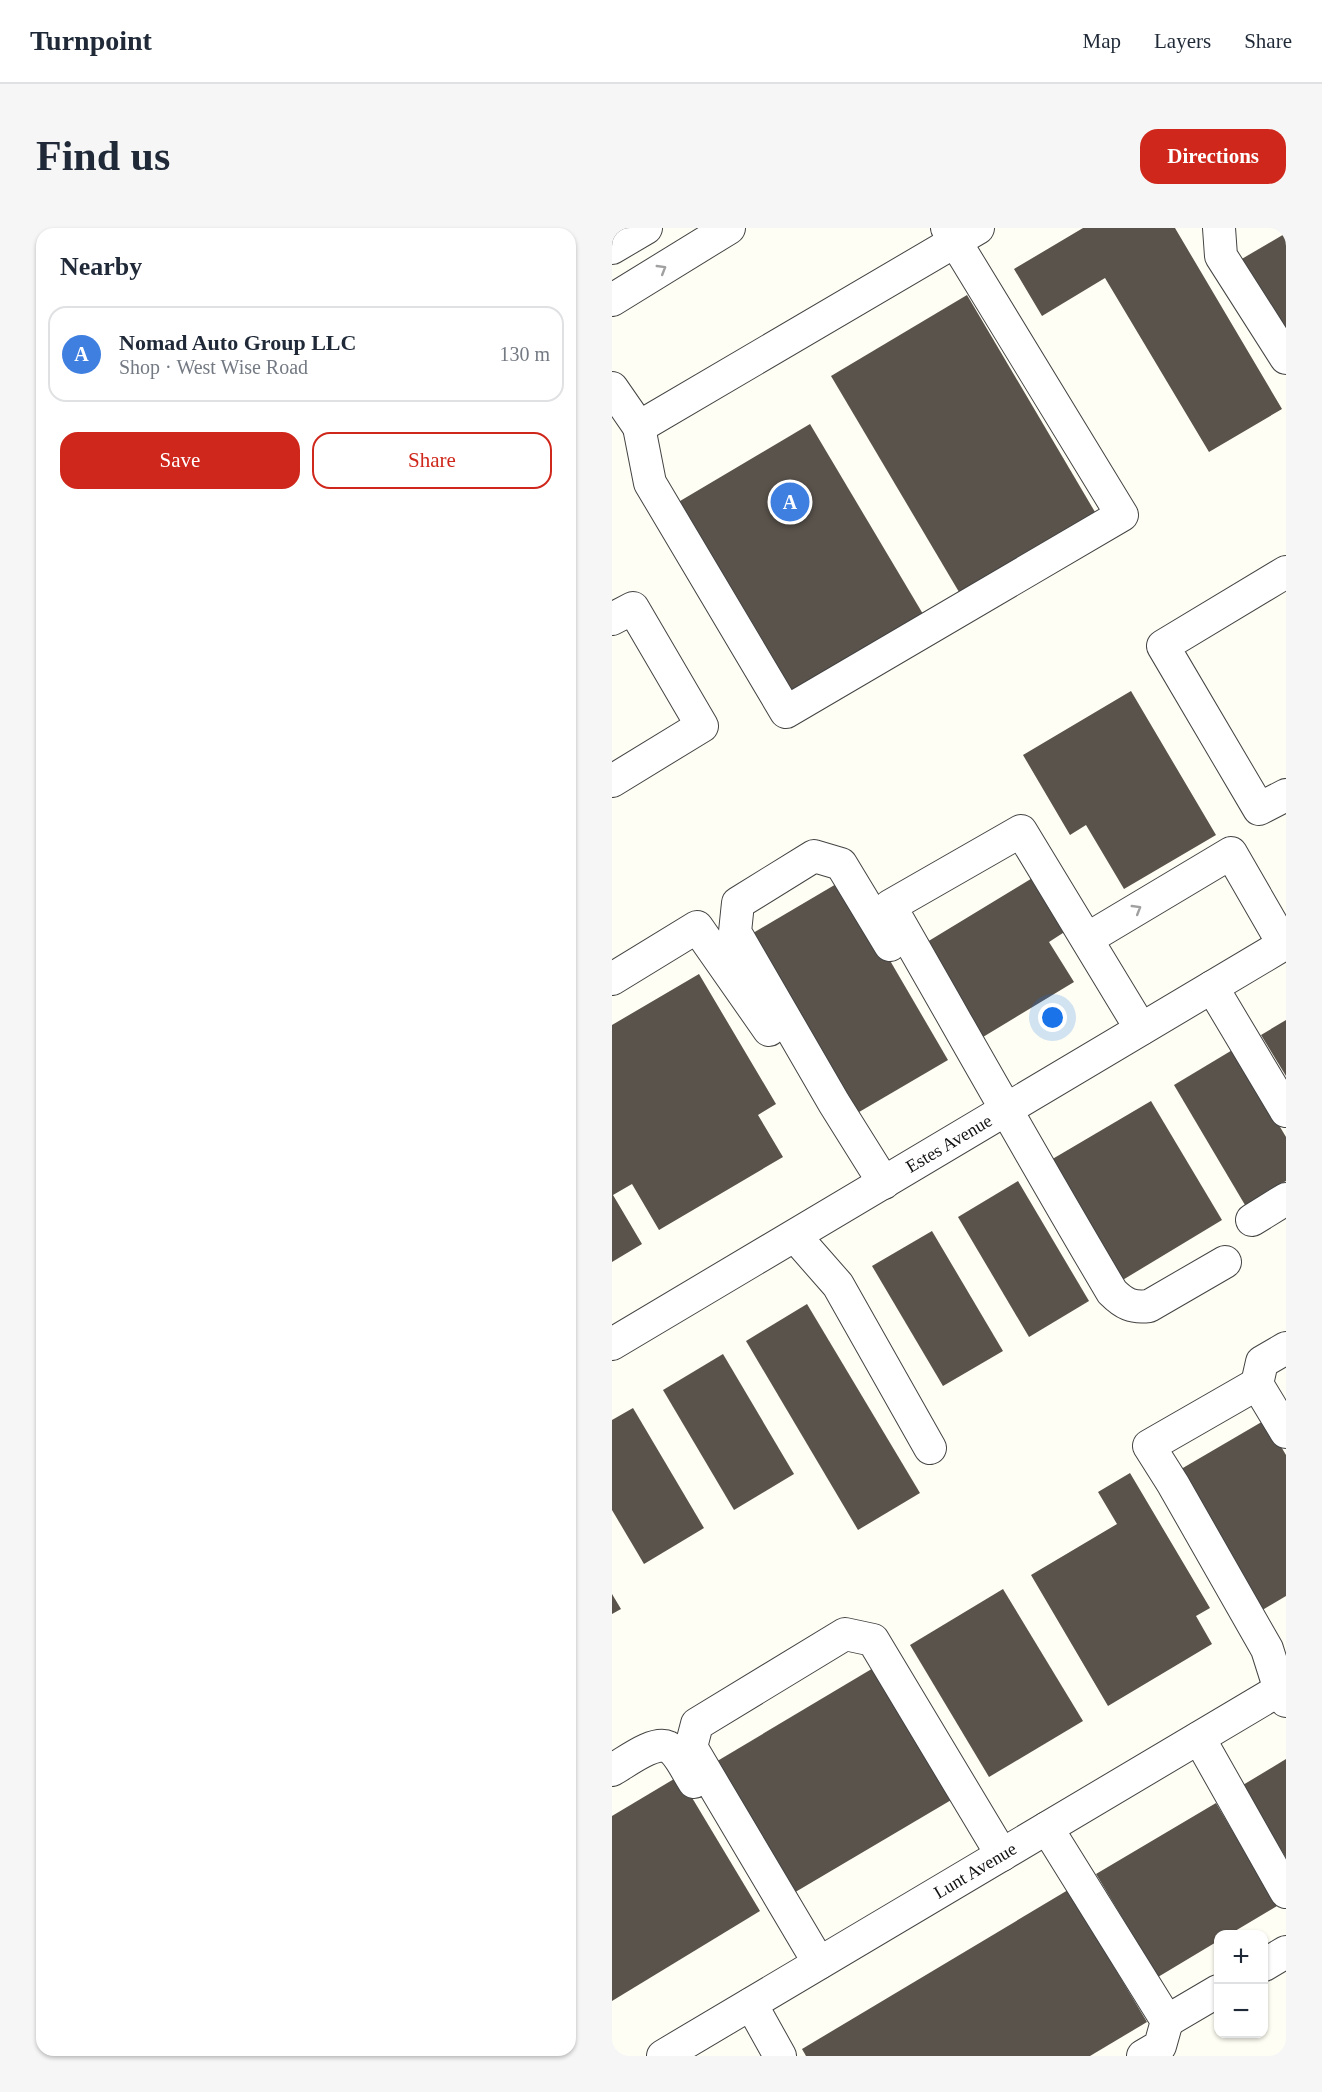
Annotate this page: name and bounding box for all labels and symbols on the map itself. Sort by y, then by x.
one-way arrow [656,265,666,277]
pin: A [770,480,810,524]
one-way arrow [1131,905,1141,917]
your location [1038,1003,1067,1032]
street label: Estes Avenue [902,1110,995,1177]
street label: Lunt Avenue [930,1839,1020,1903]

